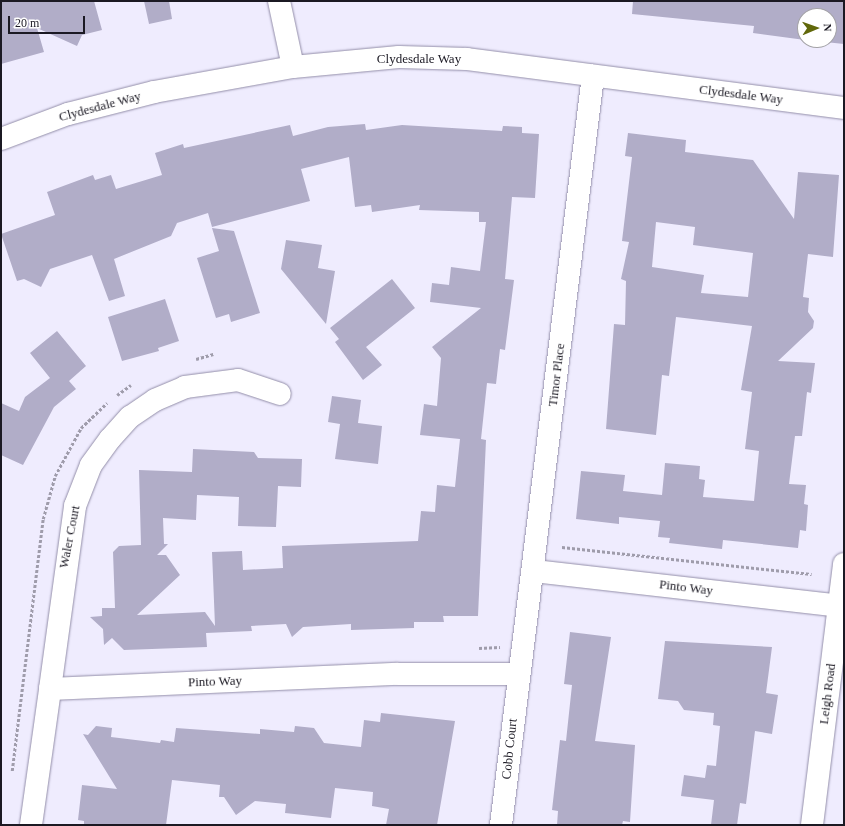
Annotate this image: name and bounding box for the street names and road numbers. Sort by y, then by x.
street label: Clydesdale Way [377,51,461,67]
street label: Clydesdale Way [698,82,784,108]
street label: Clydesdale Way [57,89,143,125]
street label: Timor Place [545,343,569,407]
street label: Waler Court [56,504,84,570]
street label: Pinto Way [658,577,714,599]
street label: Leigh Road [817,663,839,725]
street label: Pinto Way [188,673,242,691]
street label: Cobb Court [499,718,521,780]

